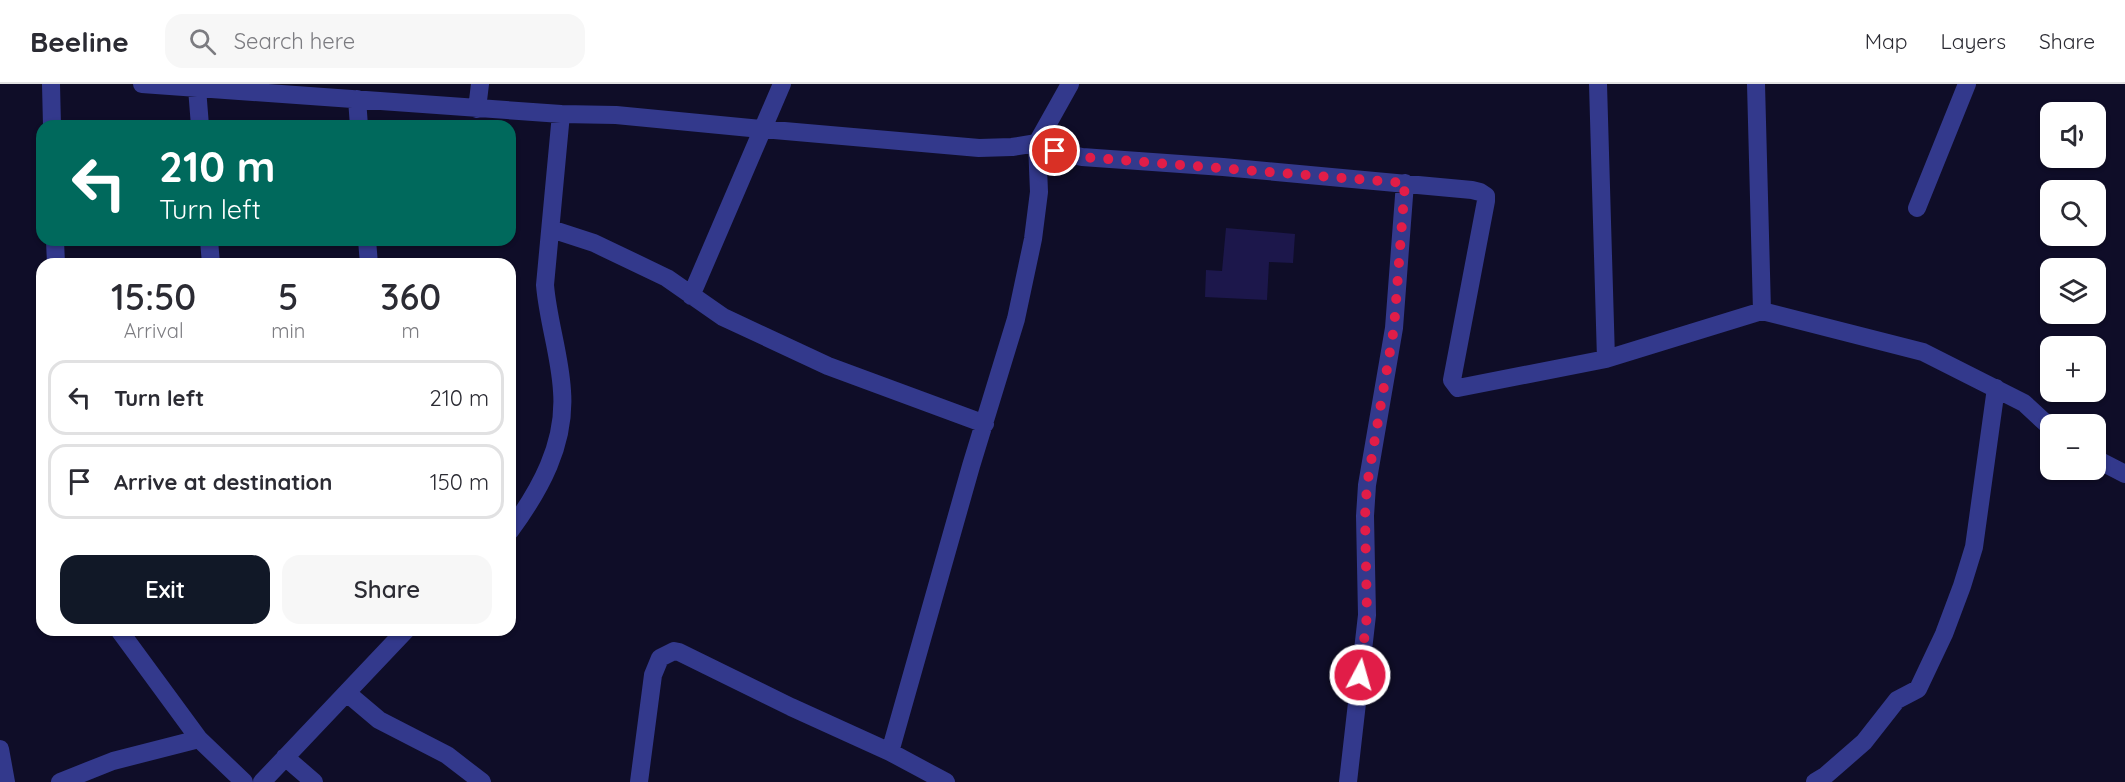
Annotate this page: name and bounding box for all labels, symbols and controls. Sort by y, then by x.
search box [165,14,585,68]
text: Beeline [30,24,129,59]
icon: search [186,25,219,58]
text: Search here [234,27,355,55]
text: Map [1865,28,1908,54]
text: Layers [1941,28,2006,54]
text: Share [2039,28,2095,54]
map controls [2040,102,2106,480]
button: sound [2040,102,2106,168]
pin [1029,125,1080,176]
icon: arrive [1038,134,1071,167]
text: 210 m [159,140,276,193]
icon: left [60,144,138,222]
button: search [2040,180,2106,246]
text: Turn left [159,192,261,226]
button: layers [2040,258,2106,324]
text: 15:50 [111,274,196,319]
text: 5 [278,274,298,319]
text: 360 [380,274,441,319]
text: Arrival [124,318,184,343]
text: min [271,318,305,343]
text: m [402,318,420,343]
button: + [2040,336,2106,402]
icon: left [63,381,96,414]
text: Turn left [114,384,204,412]
text: 210 m [430,384,489,412]
button: − [2040,414,2106,480]
icon: arrive [63,465,96,498]
text: Arrive at destination [114,468,332,496]
text: 150 m [430,468,489,496]
button: Exit [60,555,270,624]
button: Share [282,555,492,624]
position arrow [1328,643,1392,707]

